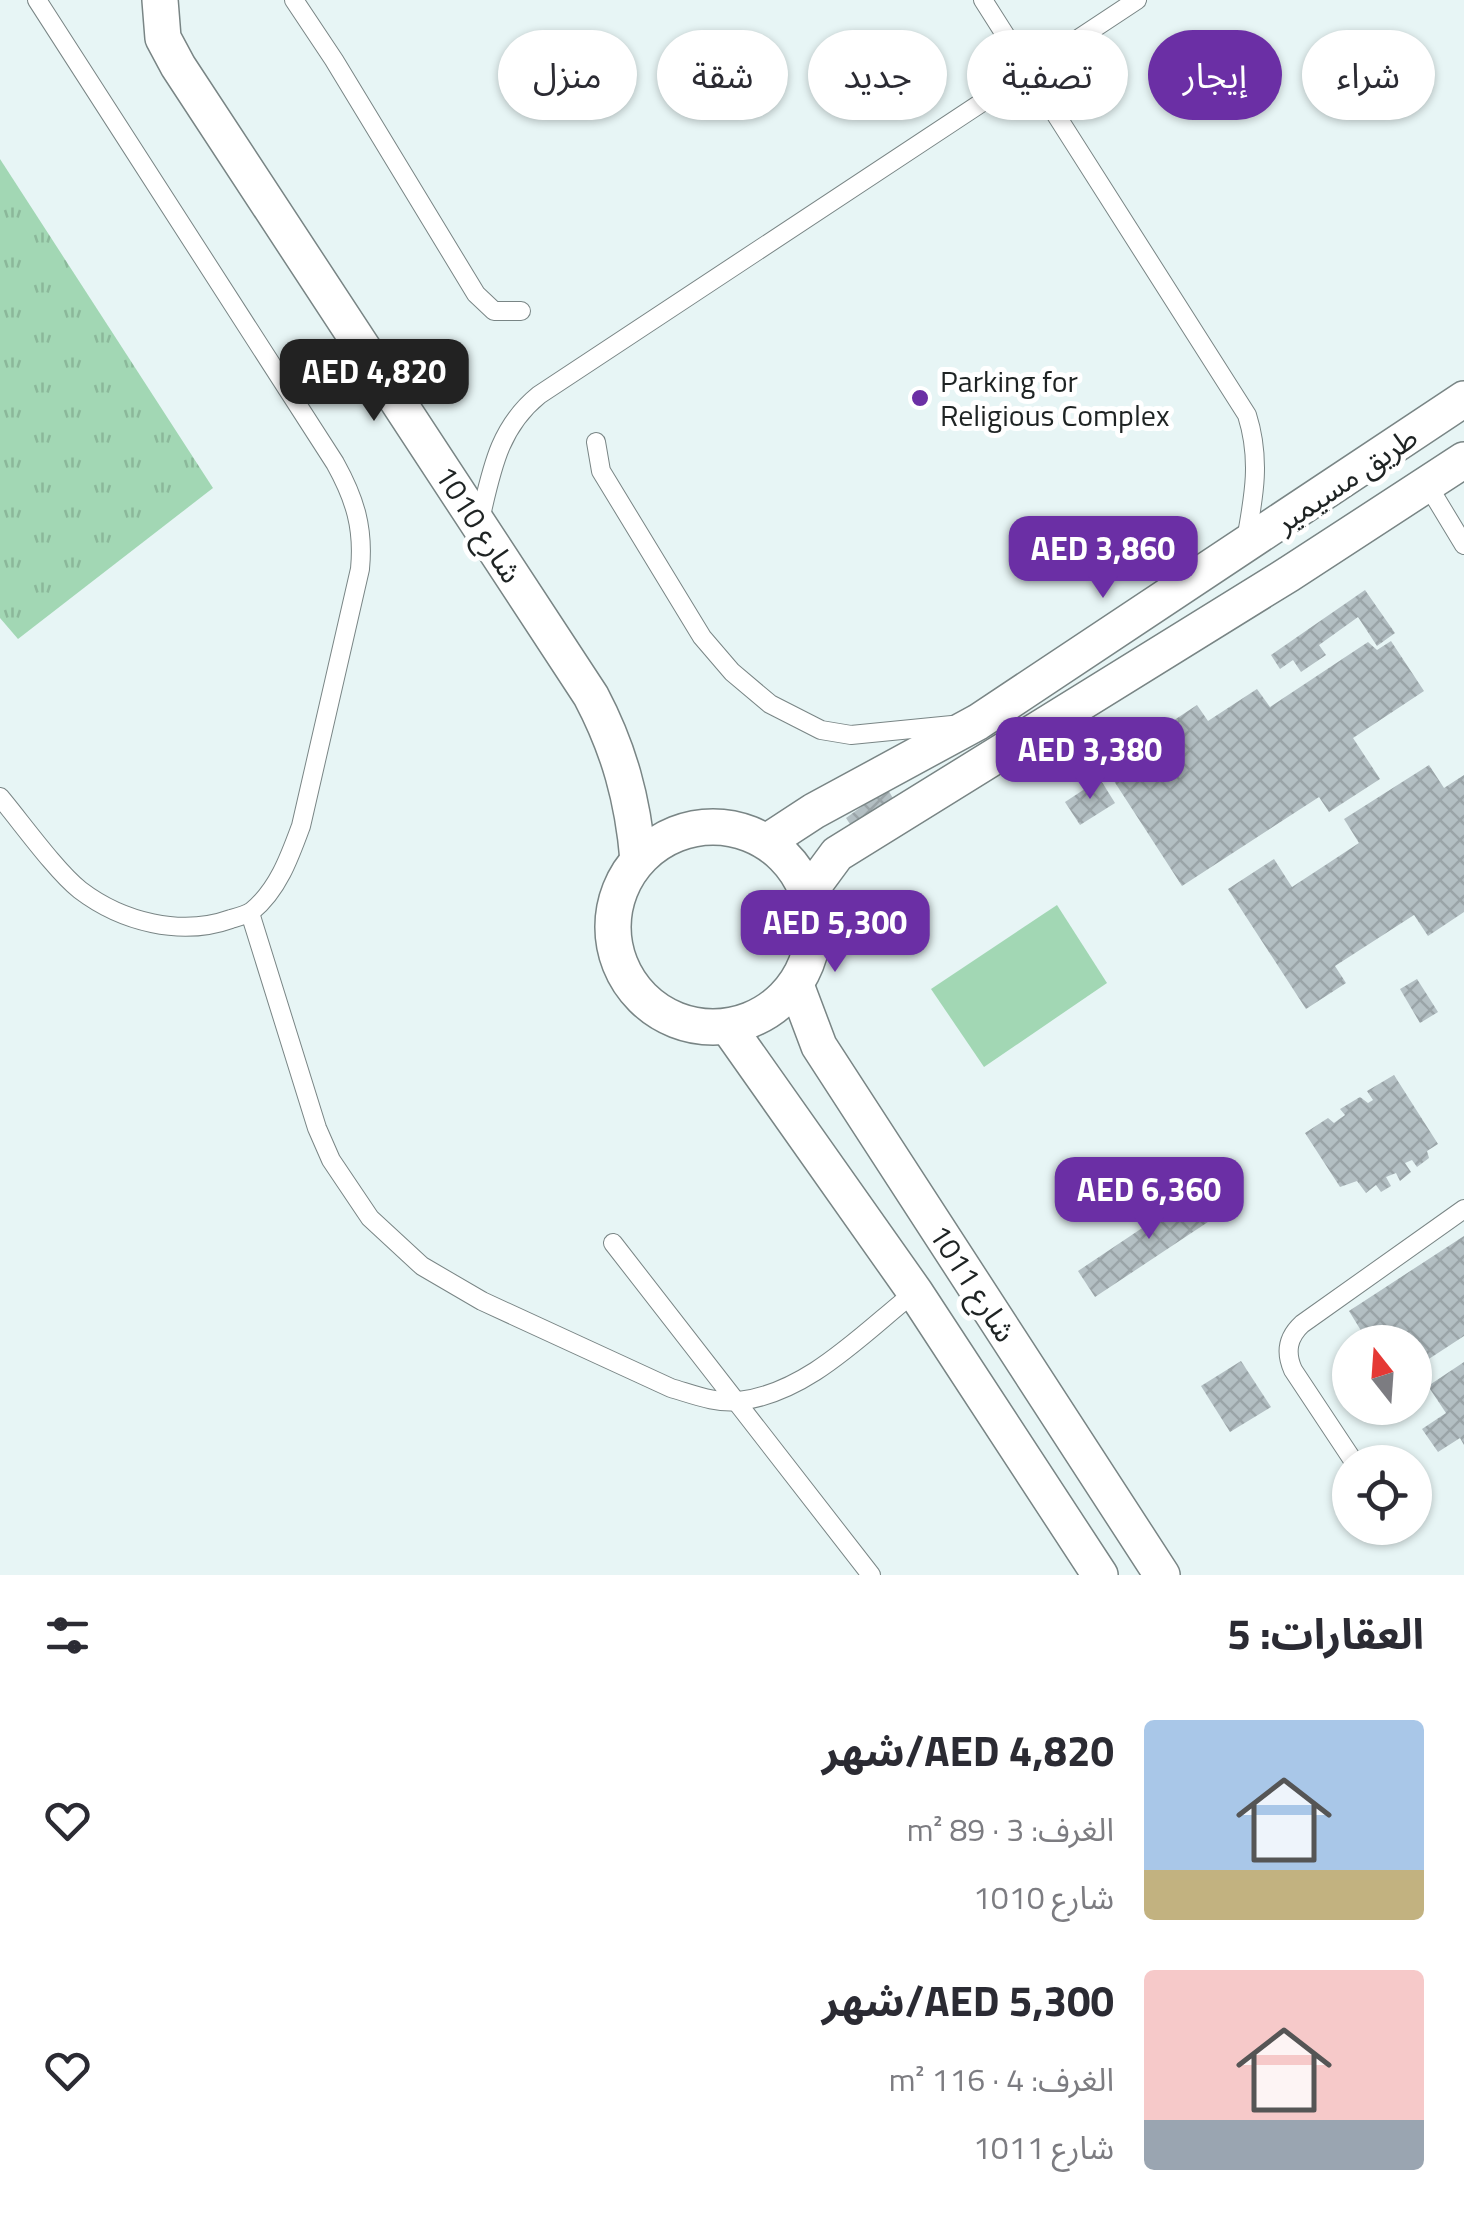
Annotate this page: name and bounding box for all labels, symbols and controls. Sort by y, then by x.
chip: منزل [498,30,637,120]
chip: شقة [657,30,788,120]
chip: جديد [808,30,947,120]
chip: تصفية [967,30,1128,120]
chip: إيجار [1148,30,1282,120]
chip: شراء [1302,30,1435,120]
pin: AED 4,820 [260,339,488,424]
text: AED 4,820 [302,347,446,395]
place label: Parking for Religious Complex [940,358,1169,438]
marker: Parking for Religious Complex [909,387,931,409]
street label: طريق مسيمير [1264,414,1427,544]
street label: شارع 1010 [424,456,534,592]
pin: AED 3,860 [989,516,1217,601]
text: AED 3,860 [1031,524,1175,572]
pin: AED 3,380 [976,717,1204,802]
text: AED 3,380 [1018,725,1162,773]
pin: AED 5,300 [721,890,949,975]
text: AED 5,300 [763,898,907,946]
pin: AED 6,360 [1035,1157,1263,1242]
text: AED 6,360 [1077,1165,1221,1213]
street label: شارع 1011 [918,1215,1028,1351]
north arrow [1332,1325,1432,1425]
map controls [1332,1325,1432,1545]
button: locate [1332,1445,1432,1545]
text: العقارات: 5 [1227,1601,1424,1665]
icon: filters [40,1608,95,1663]
text: AED 4,820/شهر [822,1718,1114,1782]
icon: home [1224,1760,1344,1880]
icon: heart [40,1793,95,1848]
text: الغرف: 3 · 89 m² [907,1805,1114,1853]
text: شارع 1010 [973,1873,1114,1921]
text: AED 5,300/شهر [822,1968,1114,2032]
icon: home [1224,2010,1344,2130]
icon: heart [40,2043,95,2098]
text: الغرف: 4 · 116 m² [889,2055,1114,2103]
text: شارع 1011 [973,2123,1114,2171]

